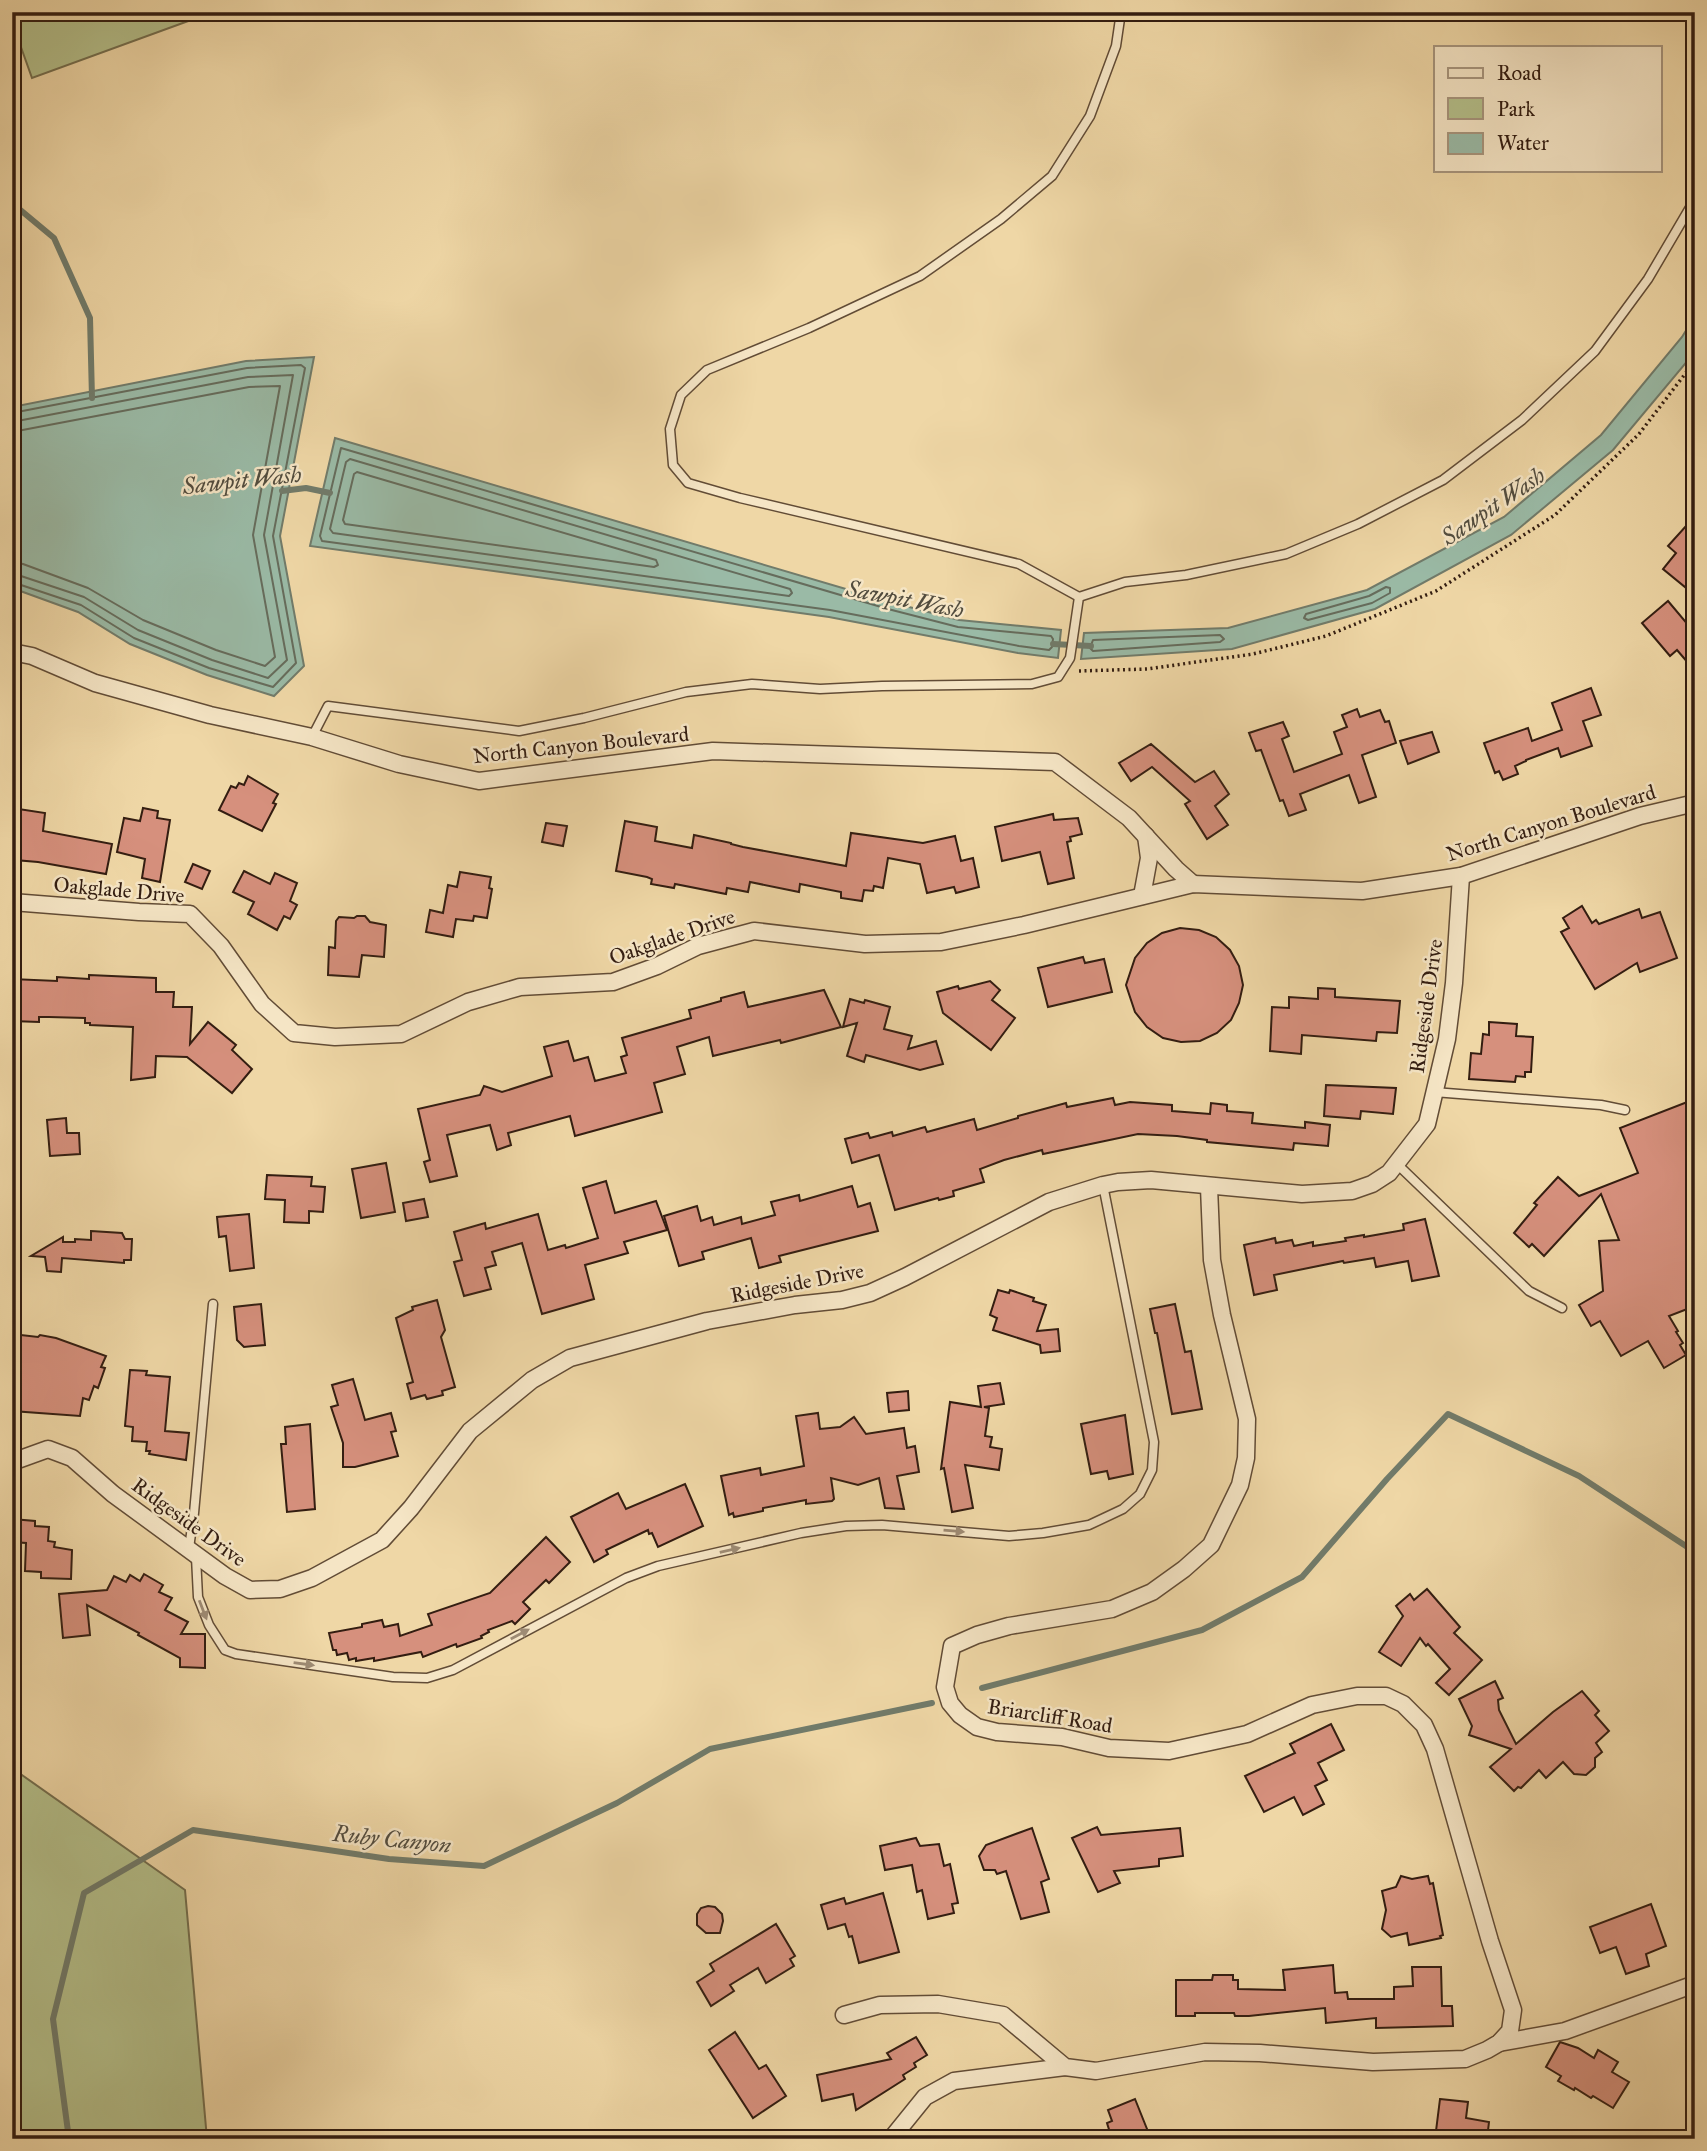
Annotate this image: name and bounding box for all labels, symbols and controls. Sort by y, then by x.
legend [1434,46,1662,172]
text: Road [1497,60,1542,86]
text: Park [1497,96,1535,122]
text: Water [1497,130,1549,156]
water label: Sawpit Wash [180,460,303,501]
water label: Sawpit Wash [1435,461,1551,552]
water label: Sawpit Wash [843,574,966,625]
street label: North Canyon Boulevard [472,721,691,769]
street label: North Canyon Boulevard [1443,779,1659,867]
street label: Oakglade Drive [52,871,186,909]
street label: Oakglade Drive [606,903,739,971]
street label: Ridgeside Drive [1404,937,1448,1075]
street label: Ridgeside Drive [728,1257,866,1309]
street label: Ridgeside Drive [127,1472,252,1572]
one-way arrow [944,1526,966,1537]
one-way arrow [719,1544,741,1555]
one-way arrow [198,1600,209,1621]
one-way arrow [510,1628,530,1640]
one-way arrow [293,1659,315,1670]
street label: Briarcliff Road [986,1693,1115,1739]
water label: Ruby Canyon [331,1819,452,1859]

